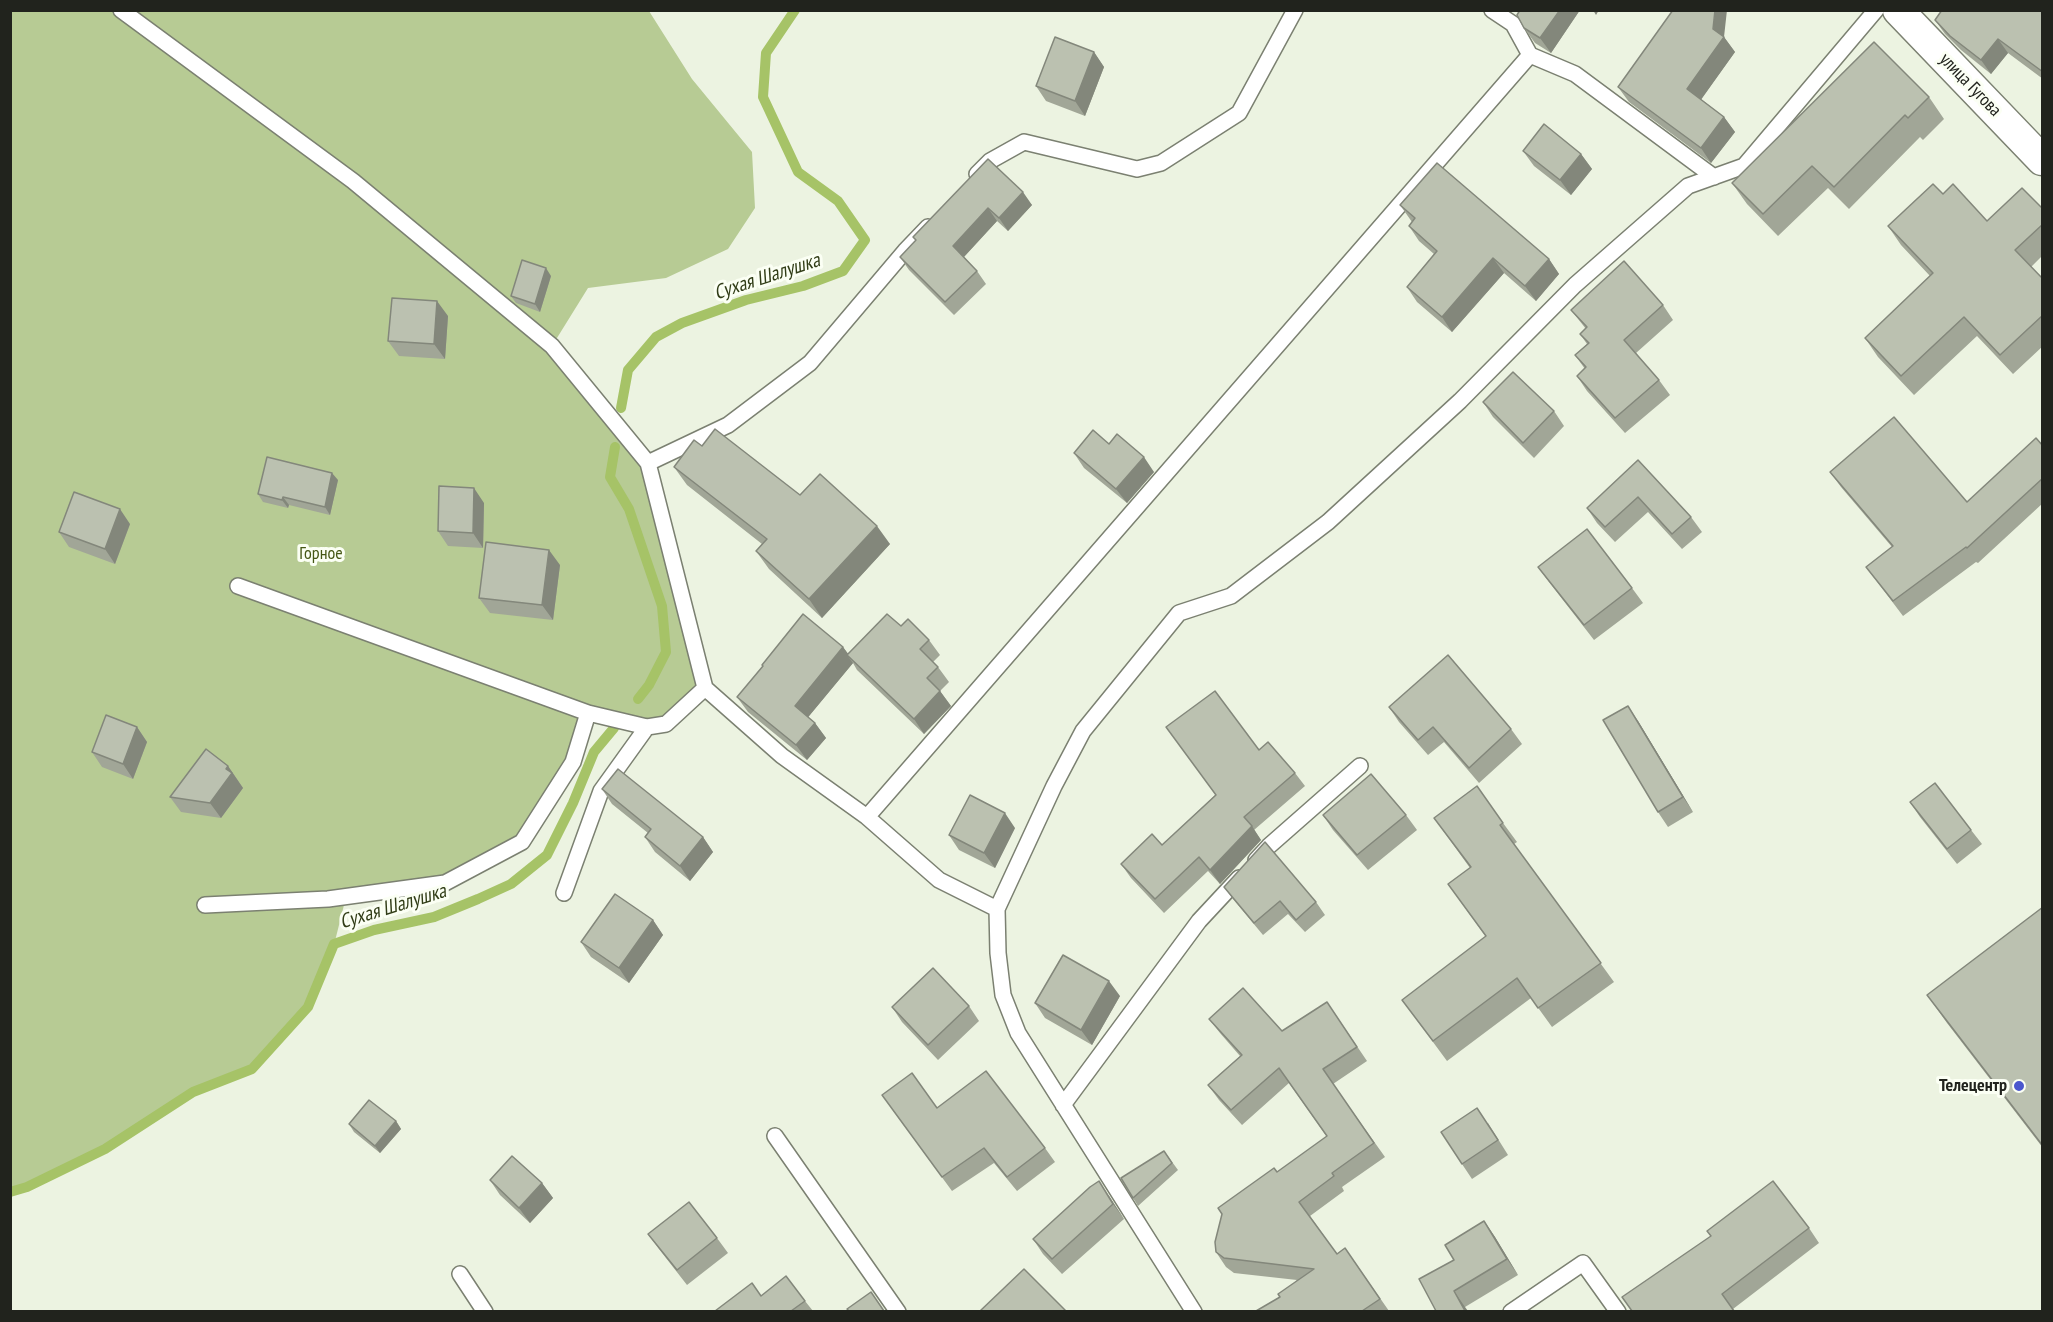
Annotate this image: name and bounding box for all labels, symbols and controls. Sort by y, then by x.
street label: улица Гугова [1935,49,2005,121]
water label: Сухая Шалушка [711,249,823,305]
park label: Горное [299,543,343,565]
water label: Сухая Шалушка [337,879,449,935]
place label: Телецентр [1939,1075,2007,1097]
marker: Телецентр [2012,1079,2026,1093]

